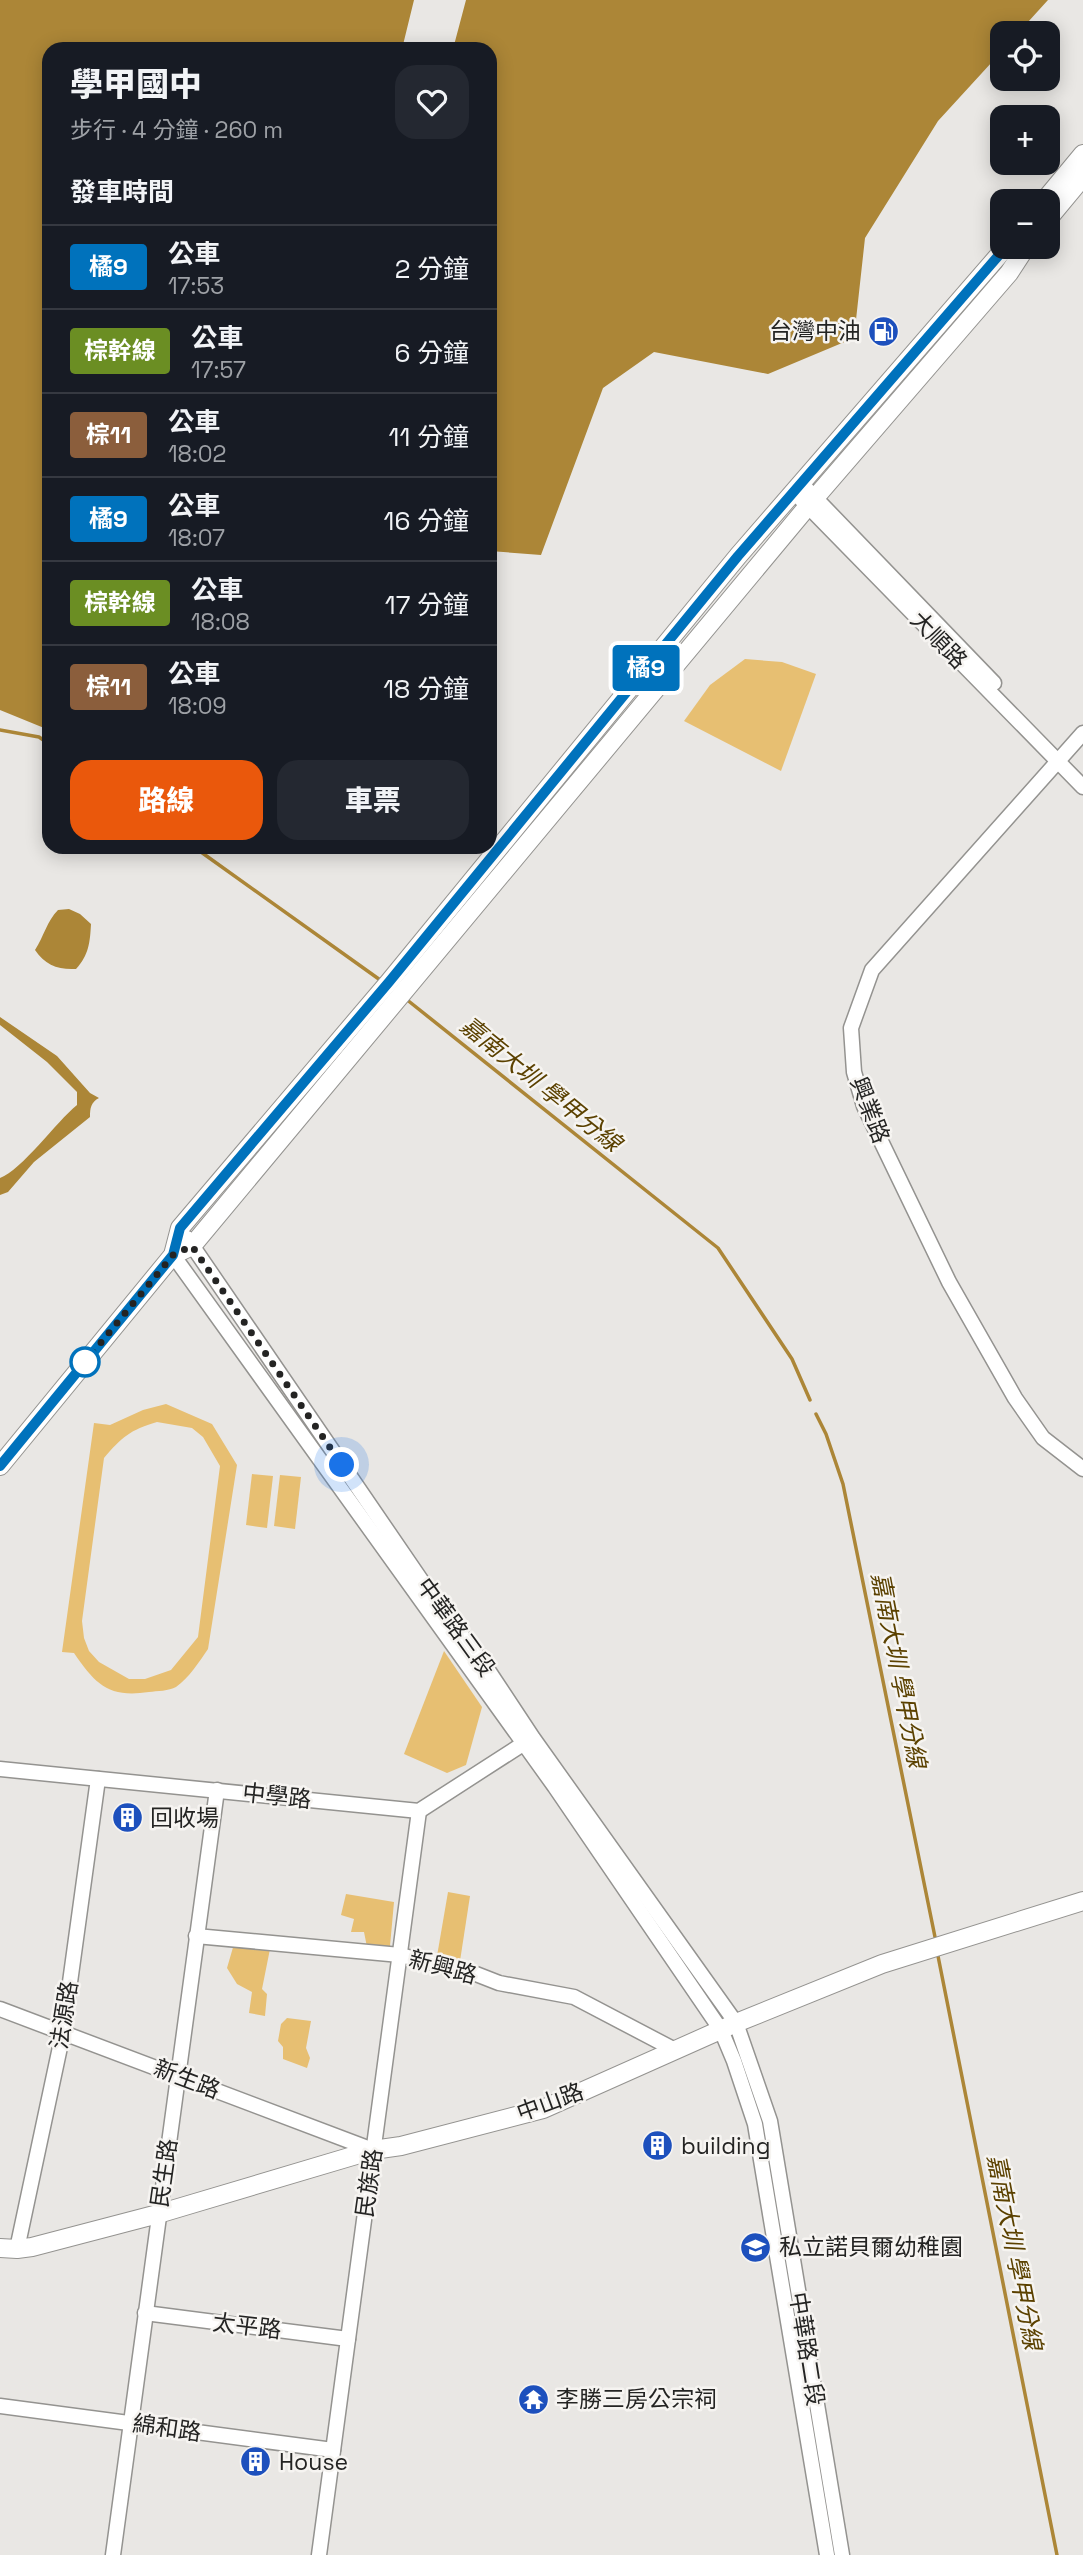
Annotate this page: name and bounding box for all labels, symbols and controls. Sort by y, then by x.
map controls [990,21,1060,259]
button: locate [990,21,1060,91]
text: 學甲國中 [70,64,202,106]
button: heart [395,65,469,139]
button: + [990,105,1060,175]
text: 步行 · 4 分鐘 · 260 m [70,115,283,145]
text: 發車時間 [70,175,174,209]
button: − [990,189,1060,259]
text: 公車 [168,237,220,271]
text: 橘9 [89,251,128,282]
text: 2 分鐘 [395,252,469,286]
text: 17:53 [168,271,224,301]
fuel station icon: 台灣中油 [867,314,901,348]
place label: 台灣中油 [769,316,861,346]
text: 公車 [191,321,243,355]
text: 棕幹線 [84,335,156,366]
text: 6 分鐘 [394,336,469,370]
text: 17:57 [191,355,246,385]
text: 公車 [168,405,220,439]
text: 棕11 [86,419,131,450]
text: 11 分鐘 [389,420,469,454]
text: 18:02 [168,439,226,469]
text: 公車 [168,489,220,523]
text: 橘9 [89,503,128,534]
text: 16 分鐘 [384,504,469,538]
text: 18:07 [168,523,225,553]
text: 公車 [191,573,243,607]
text: 棕幹線 [84,587,156,618]
text: 17 分鐘 [385,588,469,622]
street label: 大順路 [904,605,974,675]
text: 18:08 [191,607,250,637]
line badge: 橘9 [614,645,678,691]
text: 橘9 [627,652,665,683]
text: 公車 [168,657,220,691]
text: 棕11 [86,671,131,702]
text: 18 分鐘 [383,672,469,706]
text: 18:09 [168,691,227,721]
button: 路線 [70,760,263,840]
button: 車票 [277,760,469,840]
water label: 嘉南大圳 學甲分線 [454,1010,630,1160]
street label: 興業路 [844,1072,896,1148]
unlabelled marker [70,1347,100,1377]
your location [324,1447,359,1482]
water label: 嘉南大圳 學甲分線 [865,1570,934,1773]
street label: 中華路三段 [410,1572,502,1682]
street label: 中學路 [241,1777,313,1815]
building icon: 回收場 [110,1801,144,1835]
place label: 回收場 [150,1803,219,1833]
street label: 新興路 [406,1944,480,1990]
street label: 法源路 [44,1979,84,2051]
street label: 新生路 [149,2053,225,2105]
street label: 中山路 [512,2076,588,2128]
building icon: building [641,2129,675,2163]
place label: building [681,2131,770,2161]
street label: 民生路 [144,2137,184,2209]
street label: 民族路 [349,2147,389,2219]
water label: 嘉南大圳 學甲分線 [981,2152,1050,2355]
school or university icon: 私立諾貝爾幼稚園 [739,2230,773,2264]
place label: 私立諾貝爾幼稚園 [779,2232,963,2262]
street label: 中華路二段 [783,2290,831,2408]
street label: 太平路 [211,2307,283,2345]
temple icon: 李勝三房公宗祠 [516,2382,550,2416]
place label: 李勝三房公宗祠 [556,2384,717,2414]
street label: 綿和路 [131,2408,203,2448]
building icon: House [239,2445,273,2479]
place label: House [279,2447,348,2477]

